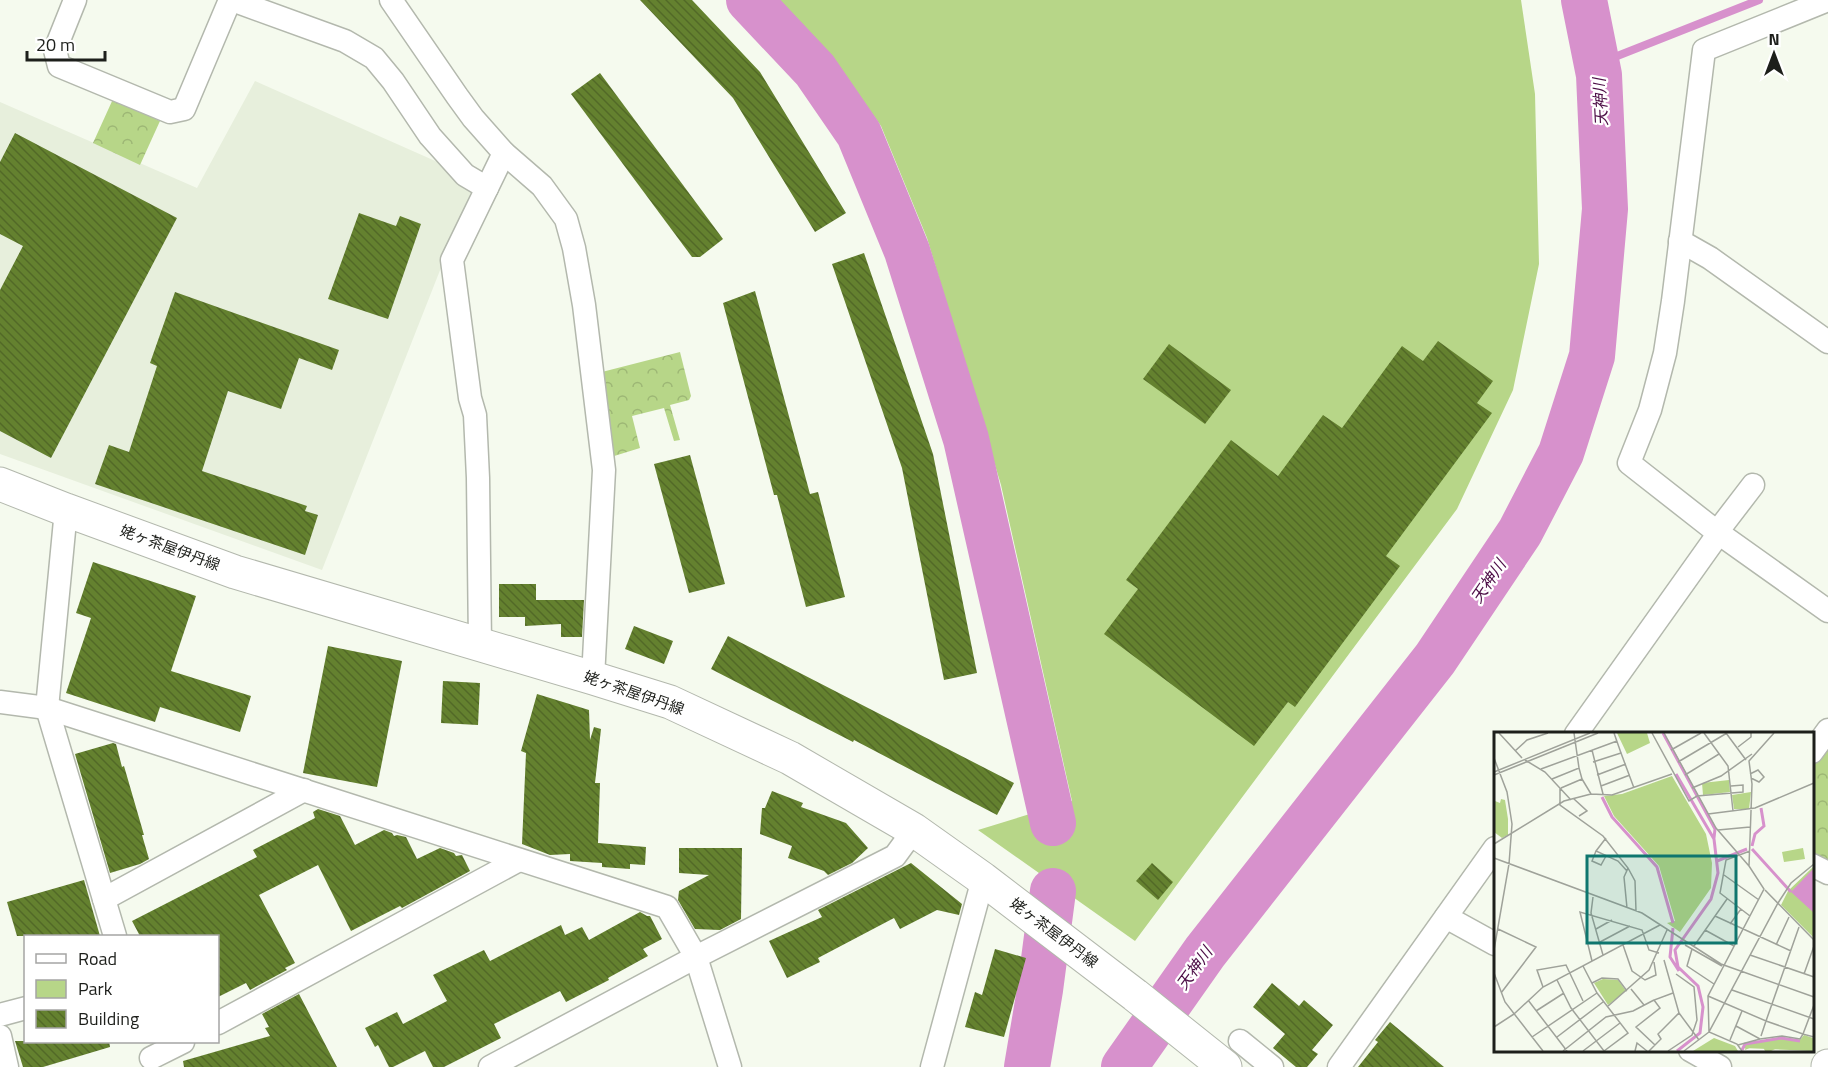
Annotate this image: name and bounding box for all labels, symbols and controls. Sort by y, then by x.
scale bar [27,24,105,62]
north arrow [1744,24,1804,84]
text: N [1768,27,1780,51]
text: 20 m [36,31,75,58]
water label: 天神川 [1587,75,1613,127]
street label: 姥ヶ茶屋伊丹線 [117,519,223,576]
water label: 天神川 [1465,553,1512,608]
street label: 姥ヶ茶屋伊丹線 [581,665,688,720]
inset map [1494,732,1813,1052]
street label: 姥ヶ茶屋伊丹線 [1005,892,1103,973]
legend [24,935,219,1043]
water label: 天神川 [1170,940,1219,994]
text: Road [78,945,117,972]
text: Park [78,975,113,1002]
text: Building [78,1005,139,1032]

